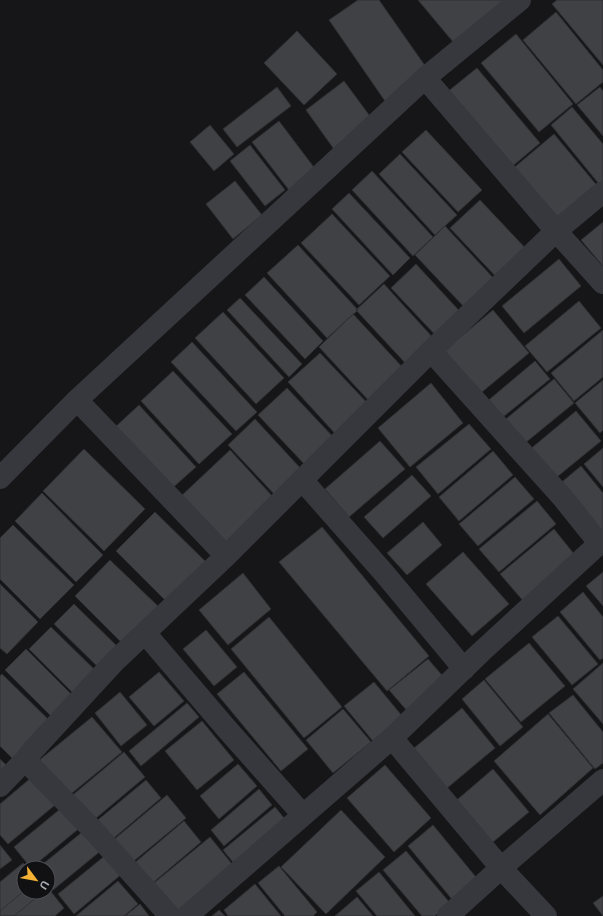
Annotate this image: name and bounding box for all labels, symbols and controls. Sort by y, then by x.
north arrow [16,860,56,900]
text: U [37,879,52,892]

